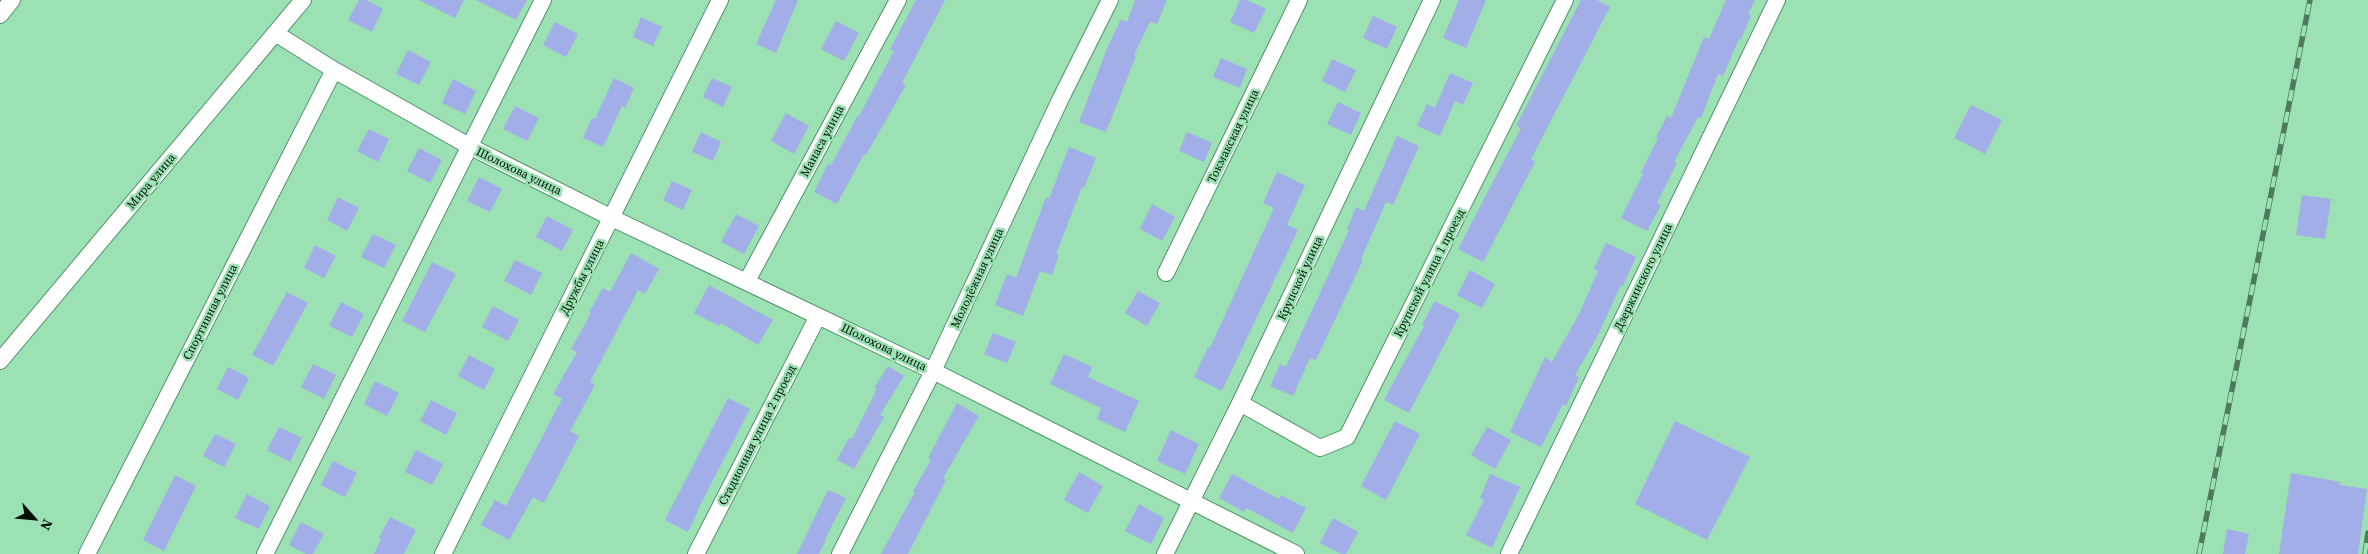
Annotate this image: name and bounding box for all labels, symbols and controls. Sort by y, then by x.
street label: Токмакская улица [1203,86,1263,186]
street label: Манаса улица [796,102,848,180]
street label: Шолохова улица [474,143,565,199]
street label: Мира улица [123,149,180,212]
street label: Крупской улица 1 проезд [1390,206,1468,340]
street label: Дзержинского улица [1610,220,1676,333]
street label: Молодёжная улица [947,225,1008,331]
street label: Крупской улица [1274,233,1327,323]
street label: Дружбы улица [556,236,608,317]
street label: Спортивная улица [179,261,241,363]
street label: Шолохова улица [839,319,930,375]
street label: Стадионная улица 2 проезд [715,362,800,508]
north arrow [10,494,60,544]
text: N [35,516,58,534]

